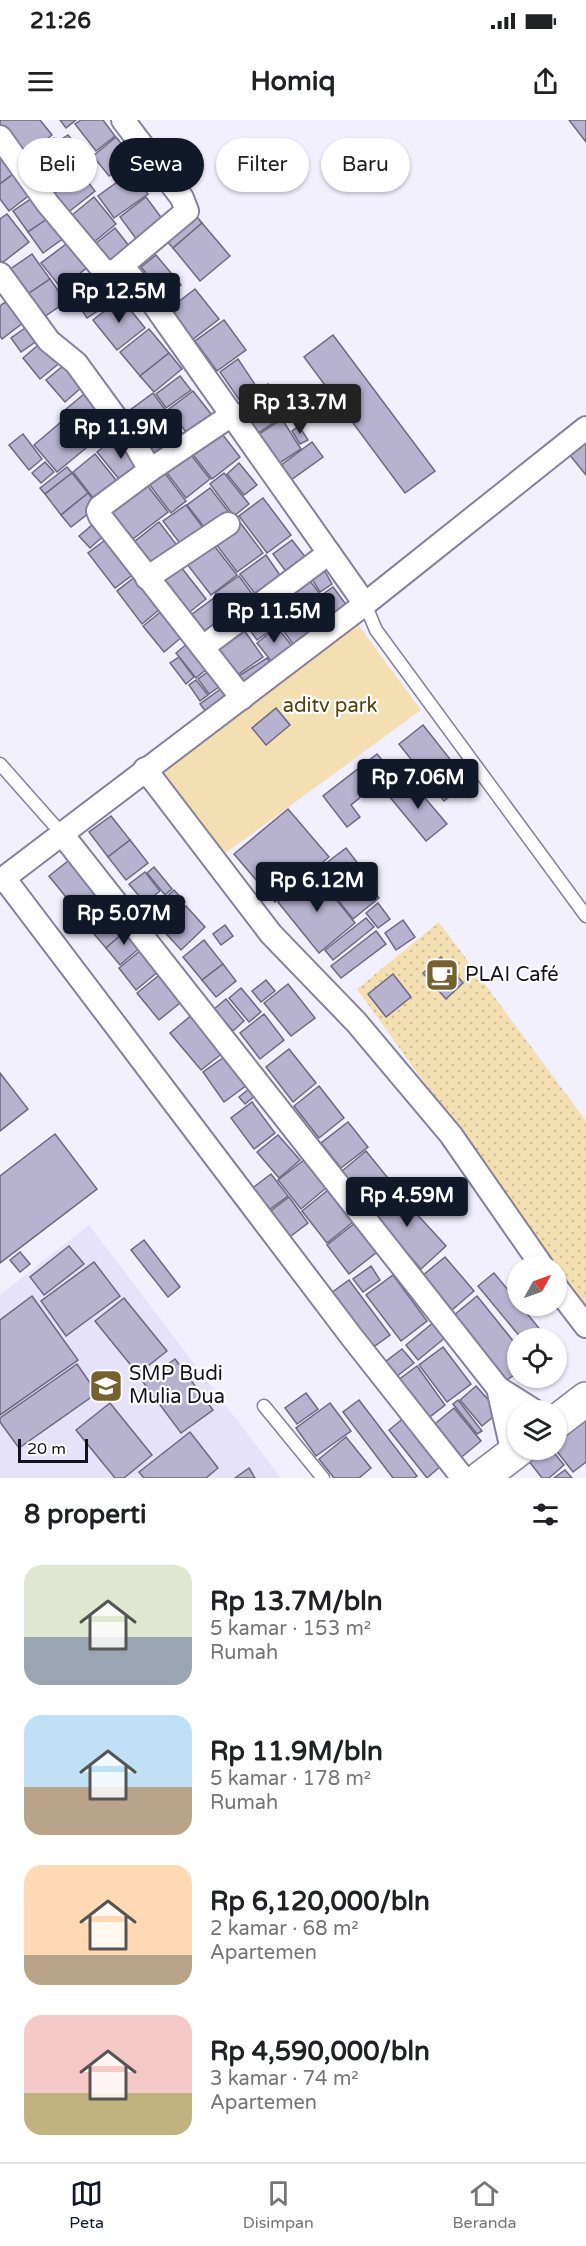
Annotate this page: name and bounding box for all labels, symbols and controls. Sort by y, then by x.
text: 21:26 [30,8,91,34]
icon: menu [24,65,57,98]
text: Homiq [251,65,335,98]
icon: share [529,65,562,98]
chip: Beli [18,138,97,192]
chip: Sewa [109,138,204,192]
chip: Filter [216,138,309,192]
chip: Baru [321,138,410,192]
pin: Rp 12.5M [57,273,181,324]
text: Rp 12.5M [72,280,166,304]
pin: Rp 13.7M [238,384,362,435]
text: Rp 13.7M [253,391,347,415]
pin: Rp 11.9M [59,409,183,460]
text: Rp 11.9M [74,416,168,440]
pin: Rp 11.5M [212,593,336,644]
text: Rp 11.5M [227,600,321,624]
park label: aditv park [283,694,377,718]
pin: Rp 7.06M [356,759,480,810]
text: Rp 7.06M [371,766,465,790]
pin: Rp 6.12M [255,862,379,913]
text: Rp 6.12M [270,869,364,893]
pin: Rp 5.07M [62,895,186,946]
text: Rp 5.07M [77,902,171,926]
cafe icon: PLAI Café [424,957,460,993]
place label: PLAI Café [465,963,559,987]
pin: Rp 4.59M [345,1177,469,1228]
text: Rp 4.59M [360,1184,454,1208]
north arrow [507,1256,567,1316]
map controls [507,1256,567,1460]
button: locate [507,1328,567,1388]
place label: SMP Budi Mulia Dua [129,1362,225,1409]
school or university icon: SMP Budi Mulia Dua [88,1368,124,1404]
button: layers [507,1400,567,1460]
scale bar [18,1436,88,1464]
text: 20 m [27,1439,66,1459]
icon: filters [529,1498,562,1531]
text: 8 properti [24,1499,146,1530]
text: Rp 13.7M/bln [210,1586,383,1617]
icon: home [72,1589,144,1661]
text: 5 kamar · 153 m² [210,1617,371,1641]
text: Rumah [210,1641,278,1665]
text: Rp 11.9M/bln [210,1736,383,1767]
icon: home [72,1739,144,1811]
text: 5 kamar · 178 m² [210,1767,371,1791]
text: Rumah [210,1791,278,1815]
text: Rp 6,120,000/bln [210,1886,430,1917]
icon: home [72,1889,144,1961]
text: 2 kamar · 68 m² [210,1917,359,1941]
text: Apartemen [210,1941,317,1965]
text: Rp 4,590,000/bln [210,2036,430,2067]
icon: home [72,2039,144,2111]
text: 3 kamar · 74 m² [210,2067,359,2091]
text: Apartemen [210,2091,317,2115]
tab: Peta [69,2177,104,2233]
tab: Disimpan [243,2177,314,2233]
tab: Beranda [453,2177,517,2233]

